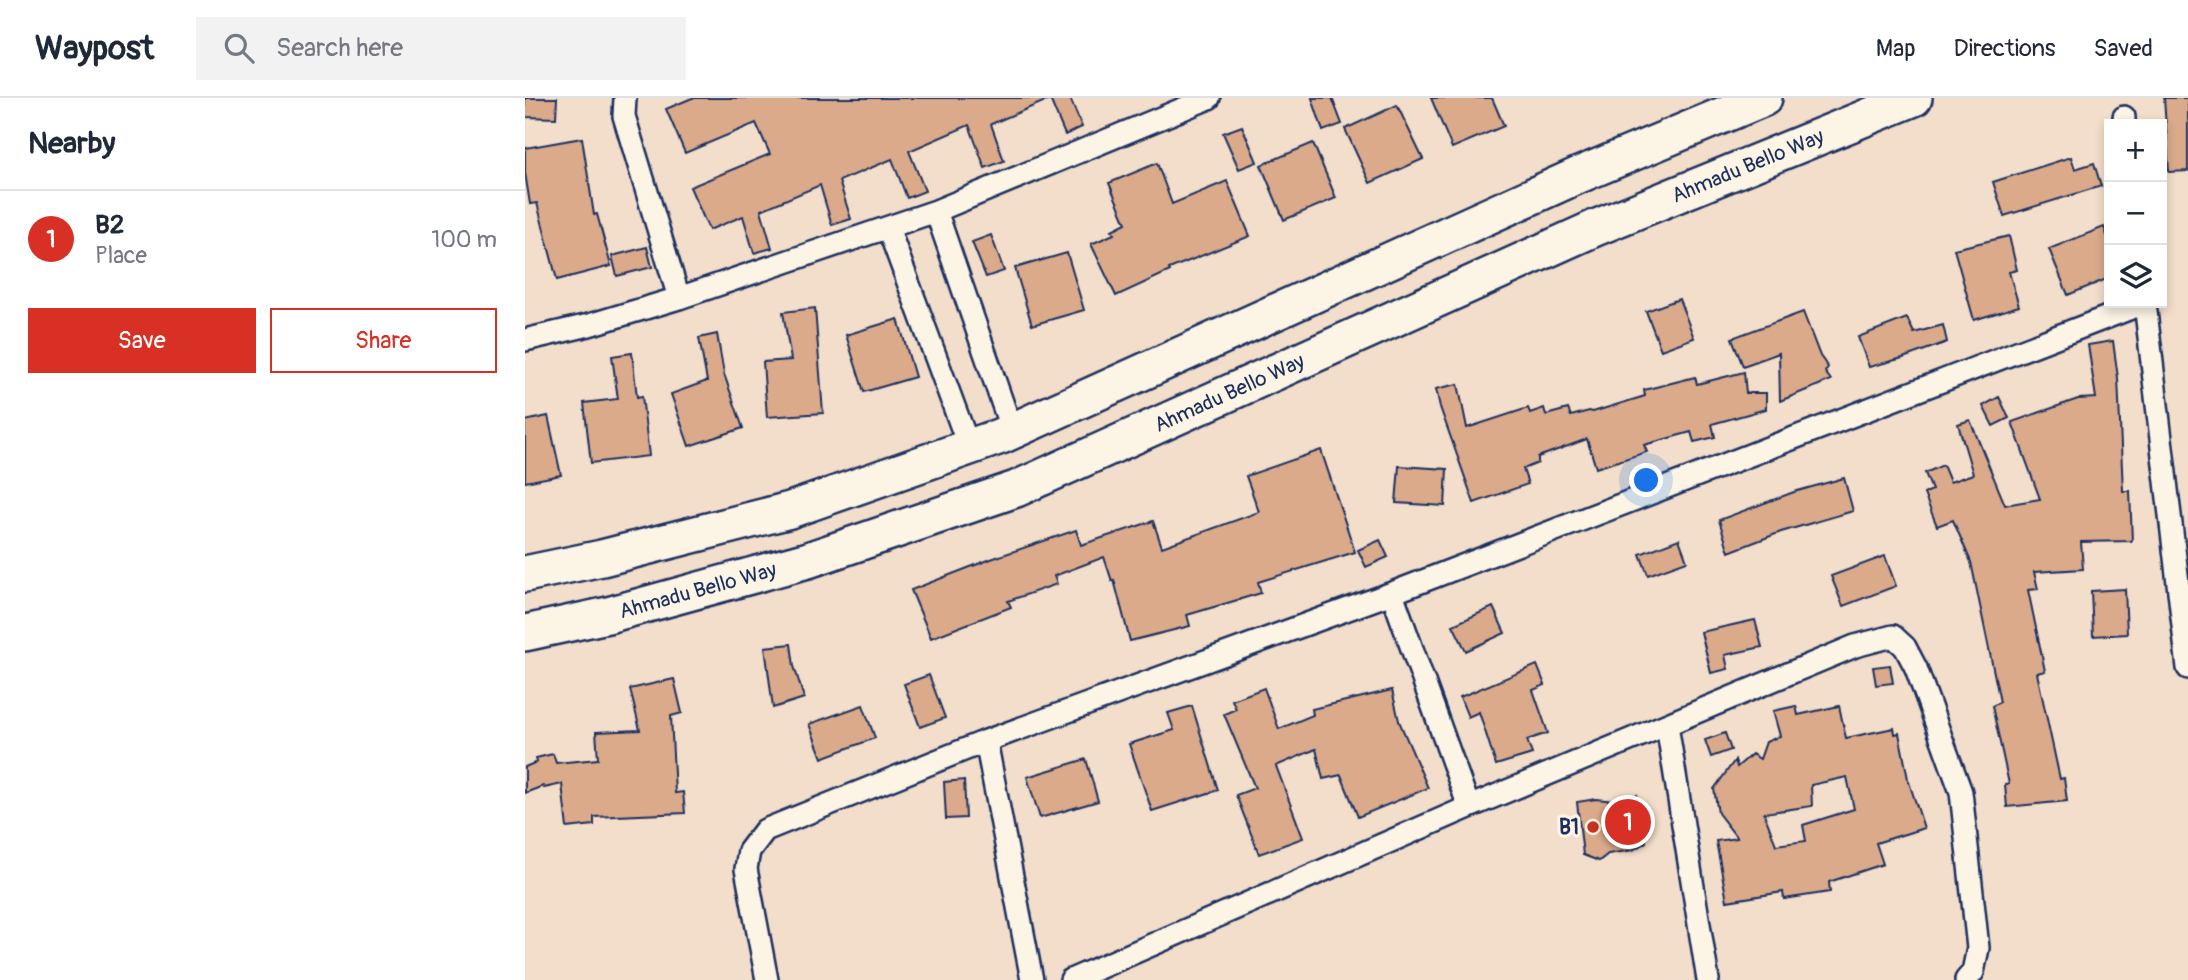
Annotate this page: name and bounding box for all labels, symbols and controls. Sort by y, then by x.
search box [196,17,686,80]
text: Waypost [35,28,154,69]
icon: search [220,29,258,67]
text: Search here [276,32,403,64]
text: Map [1876,34,1916,63]
text: Directions [1954,34,2055,63]
text: Saved [2093,34,2153,63]
map controls [2104,119,2167,308]
button: + [2104,119,2167,182]
street label: Ahmadu Bello Way [1668,123,1828,209]
text: Nearby [28,125,115,162]
button: − [2104,182,2167,245]
text: B2 [95,209,124,241]
text: 1 [47,225,56,254]
text: 100 m [431,225,497,254]
text: Place [95,241,147,270]
button: layers [2104,245,2167,308]
button: Save [28,308,256,373]
button: Share [270,308,497,373]
street label: Ahmadu Bello Way [1150,348,1309,439]
your location [1629,463,1663,497]
street label: Ahmadu Bello Way [616,556,780,625]
pin: 1 [1605,796,1651,848]
place label: B1 [1559,814,1579,841]
marker: B1 [1585,819,1601,835]

